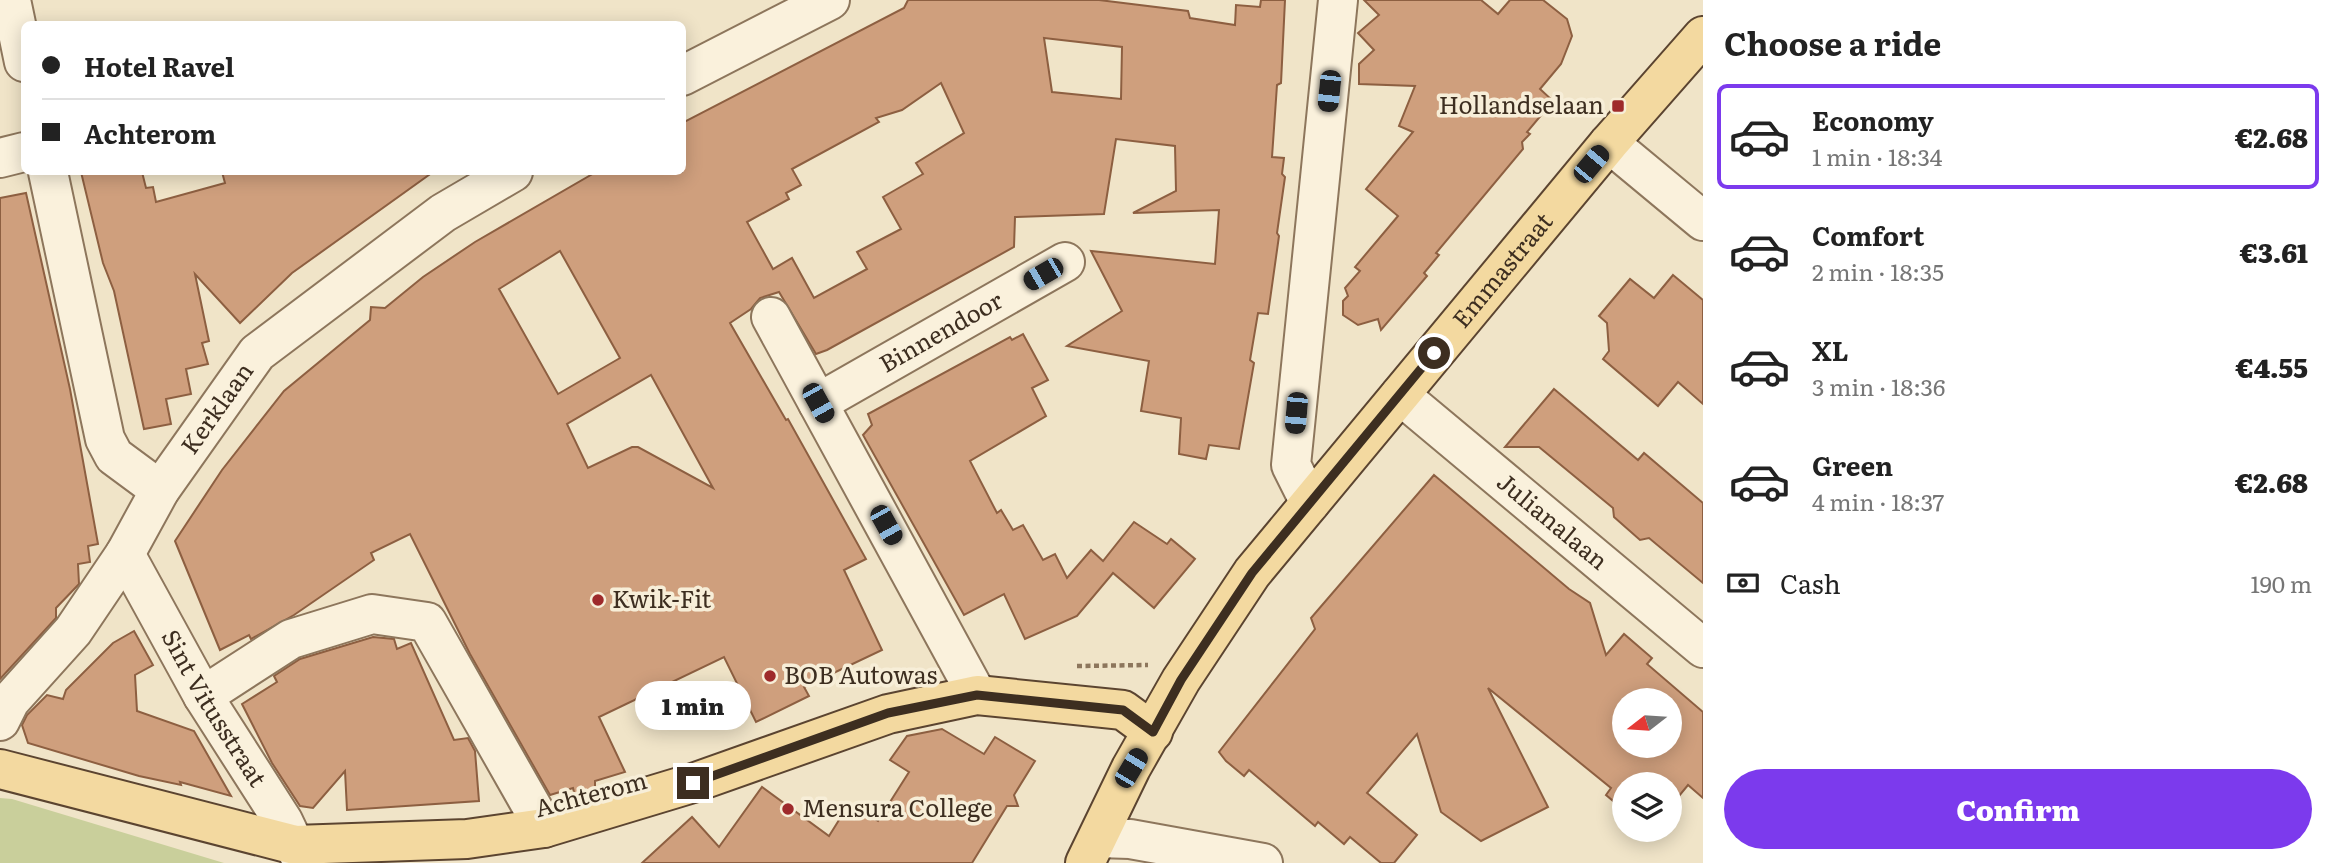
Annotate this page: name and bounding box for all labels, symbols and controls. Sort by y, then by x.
text: Choose a ride [1724,18,1941,66]
text: Hotel Ravel [84,46,234,85]
car [1317,69,1342,113]
place label: Hollandselaan [1439,86,1604,121]
marker: Hollandselaan [1610,98,1626,114]
text: Economy [1812,100,1934,139]
icon: car [1728,105,1791,168]
text: Achterom [84,113,216,152]
text: €2.68 [2235,117,2308,156]
text: 1 min · 18:34 [1812,139,1943,173]
car [1570,141,1613,187]
street label: Emmastraat [1443,204,1559,334]
text: Comfort [1812,215,1924,254]
icon: car [1728,220,1791,283]
text: €3.61 [2240,232,2308,271]
car [1020,254,1067,294]
text: 2 min · 18:35 [1812,254,1944,288]
street label: Binnendoor [872,281,1009,380]
text: XL [1812,330,1849,369]
icon: car [1728,335,1791,398]
route start [1418,337,1450,369]
text: €4.55 [2235,347,2308,386]
street label: Kerklaan [171,354,260,460]
text: 3 min · 18:36 [1812,369,1945,403]
car [799,380,838,426]
car [1284,391,1309,435]
text: Green [1812,445,1893,484]
icon: car [1728,450,1791,513]
text: €2.68 [2235,462,2308,501]
street label: Julianalaan [1491,463,1617,577]
text: 4 min · 18:37 [1812,484,1944,518]
car [867,502,906,548]
text: Cash [1780,563,1841,602]
icon: cash [1724,564,1762,602]
text: 190 m [2250,566,2312,600]
place label: Kwik-Fit [612,580,712,615]
marker: Kwik-Fit [590,592,606,608]
street label: Sint Vitusstraat [155,622,277,793]
place label: BOB Autowas [784,656,937,691]
marker: BOB Autowas [762,668,778,684]
callout: 1 min [635,682,751,730]
text: 1 min [662,688,724,722]
north arrow [1612,688,1682,758]
map controls [1612,688,1682,842]
car [1112,745,1151,791]
street label: Achterom [531,761,650,824]
route end [677,767,709,799]
button: Confirm [1724,769,2312,849]
button: layers [1612,772,1682,842]
place label: Mensura College [802,789,993,824]
marker: Mensura College [780,801,796,817]

